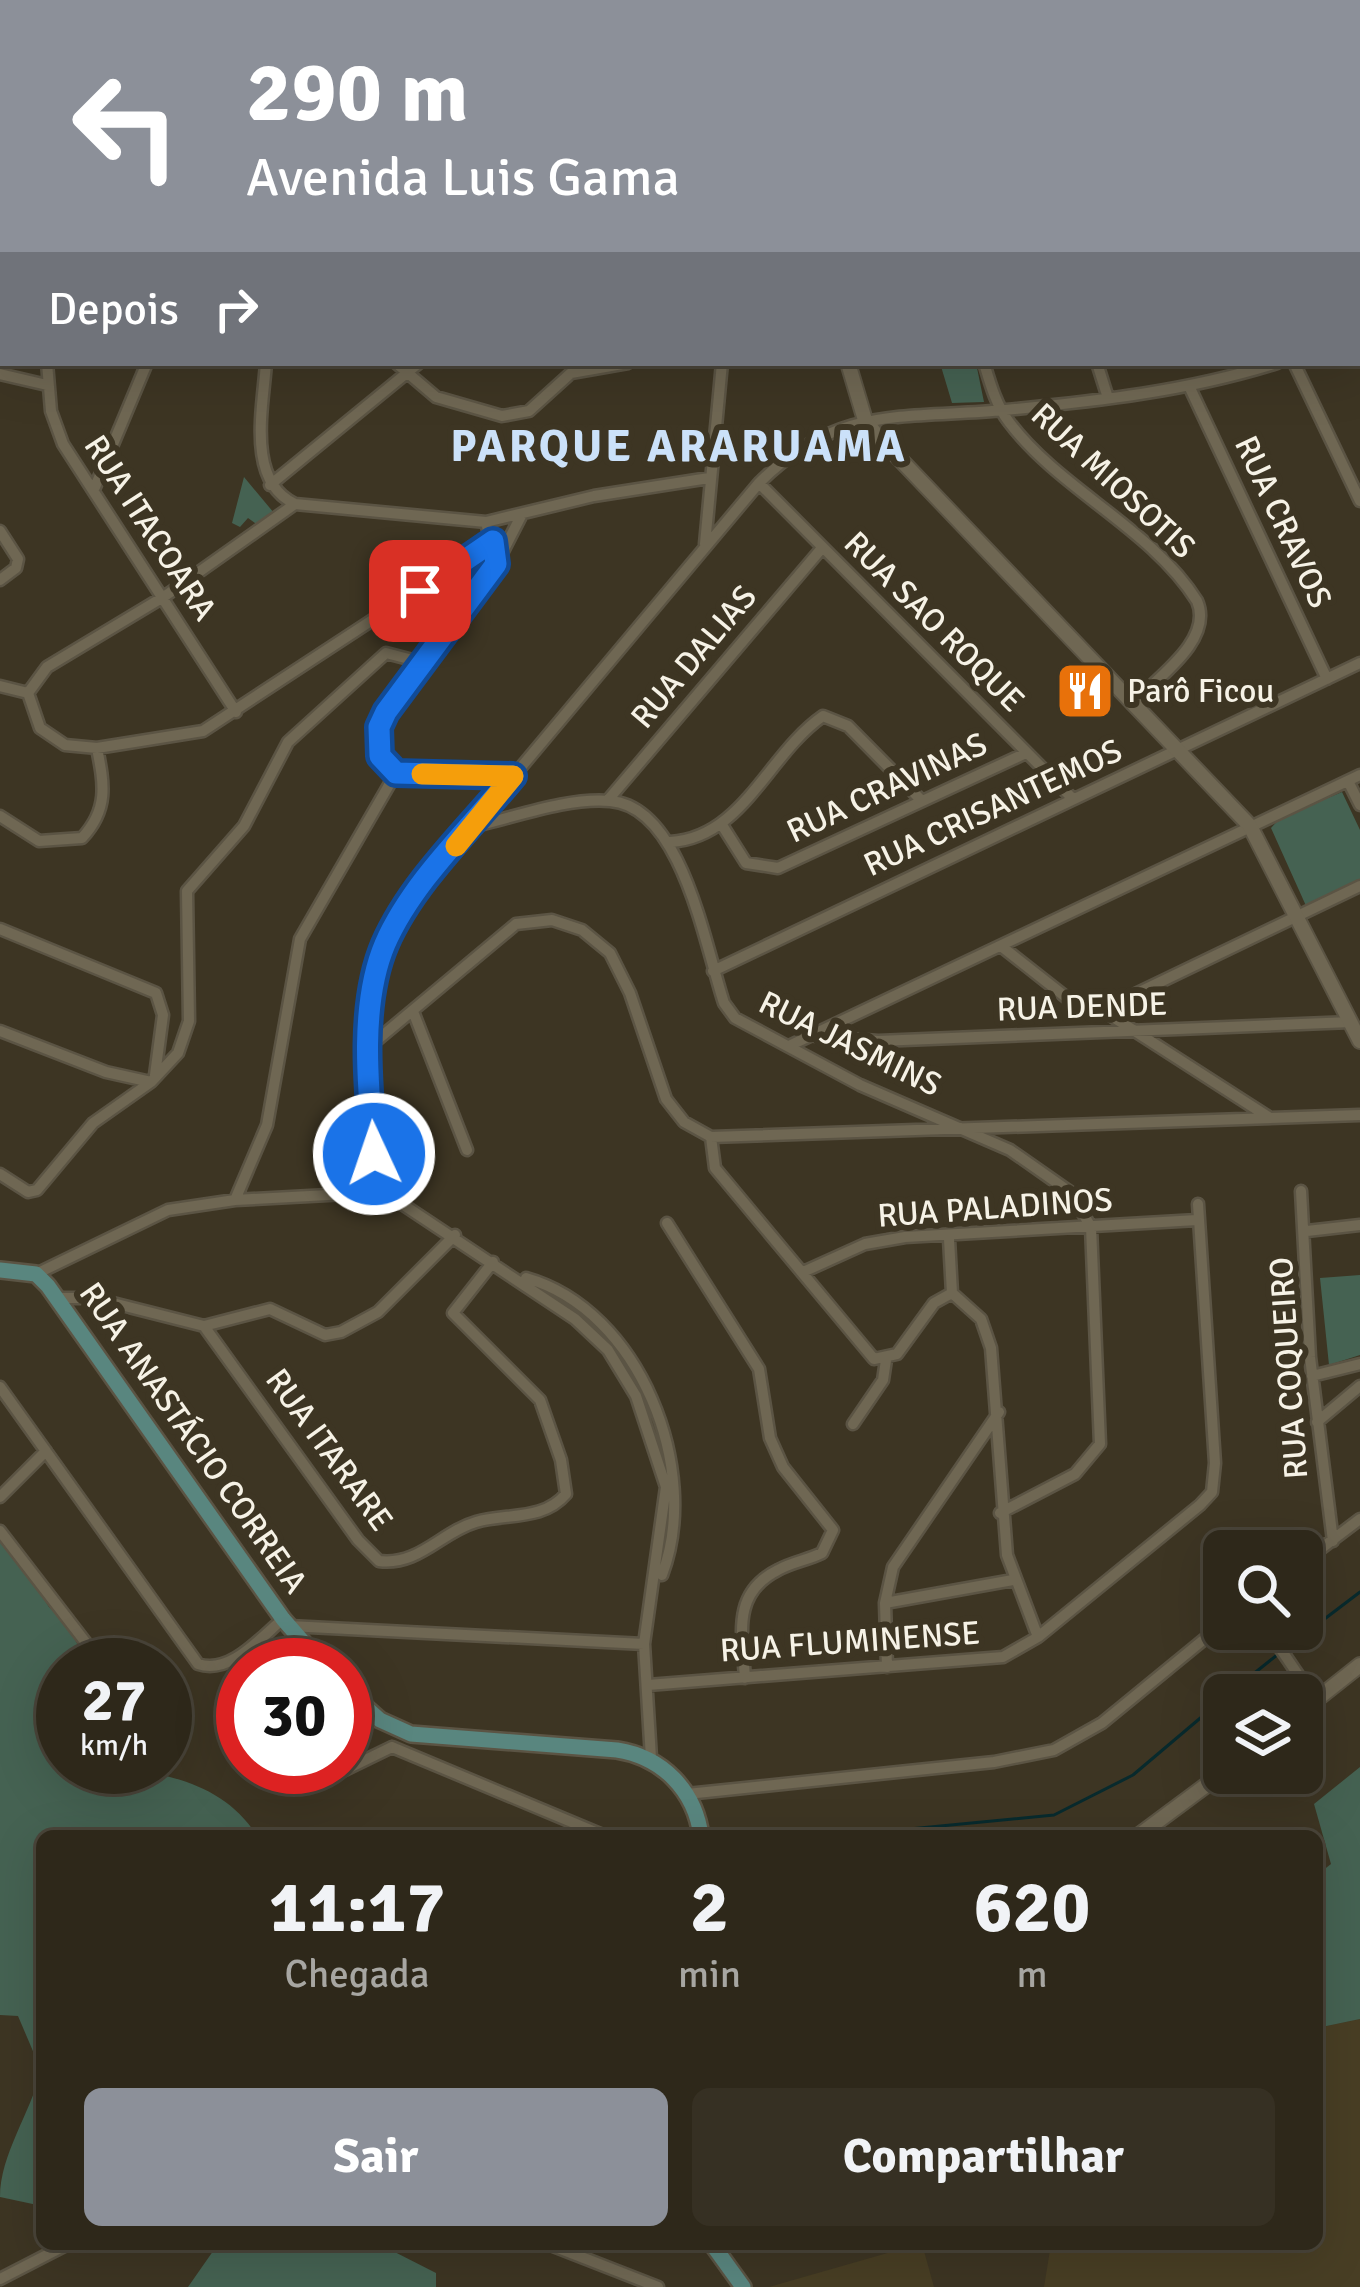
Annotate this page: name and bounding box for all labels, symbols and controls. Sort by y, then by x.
text: 290 m [246,41,468,145]
icon: left [48,48,204,204]
text: Avenida Luis Gama [246,144,680,211]
icon: right [203,276,269,342]
text: Depois [48,282,179,337]
street label: RUA MIOSOTIS [1022,395,1204,567]
district label: PARQUE ARARUAMA [450,419,908,474]
street label: RUA ITACOARA [75,428,225,628]
street label: RUA CRAVOS [1225,429,1341,615]
street label: RUA SAO ROQUE [835,523,1033,721]
pin [369,540,471,642]
icon: arrive [387,558,453,624]
street label: RUA DALIAS [622,577,766,737]
restaurant icon: Parô Ficou [1054,660,1116,722]
place label: Parô Ficou [1127,671,1274,712]
street label: RUA CRAVINAS [780,724,994,852]
street label: RUA CRISANTEMOS [857,730,1129,886]
street label: RUA JASMINS [752,982,948,1106]
street label: RUA DENDE [996,984,1168,1030]
position arrow [311,1091,437,1217]
street label: RUA PALADINOS [876,1179,1114,1237]
street label: RUA COQUEIRO [1261,1256,1317,1480]
street label: RUA ANASTÁCIO CORREIA [70,1274,316,1602]
street label: RUA ITARARE [256,1361,402,1539]
map controls [1203,1530,1323,1794]
button: search [1203,1530,1323,1650]
street label: RUA FLUMINENSE [719,1612,981,1672]
speed limit sign: 30 [216,1638,372,1794]
text: 27 [82,1664,146,1738]
button: layers [1203,1674,1323,1794]
text: km/h [80,1727,148,1764]
text: 11:17 [269,1863,445,1952]
text: 2 [690,1863,729,1952]
text: 620 [974,1863,1090,1952]
text: Chegada [285,1950,430,1998]
text: min [678,1950,741,1998]
text: m [1016,1950,1048,1998]
button: Sair [84,2088,668,2226]
button: Compartilhar [692,2088,1275,2226]

